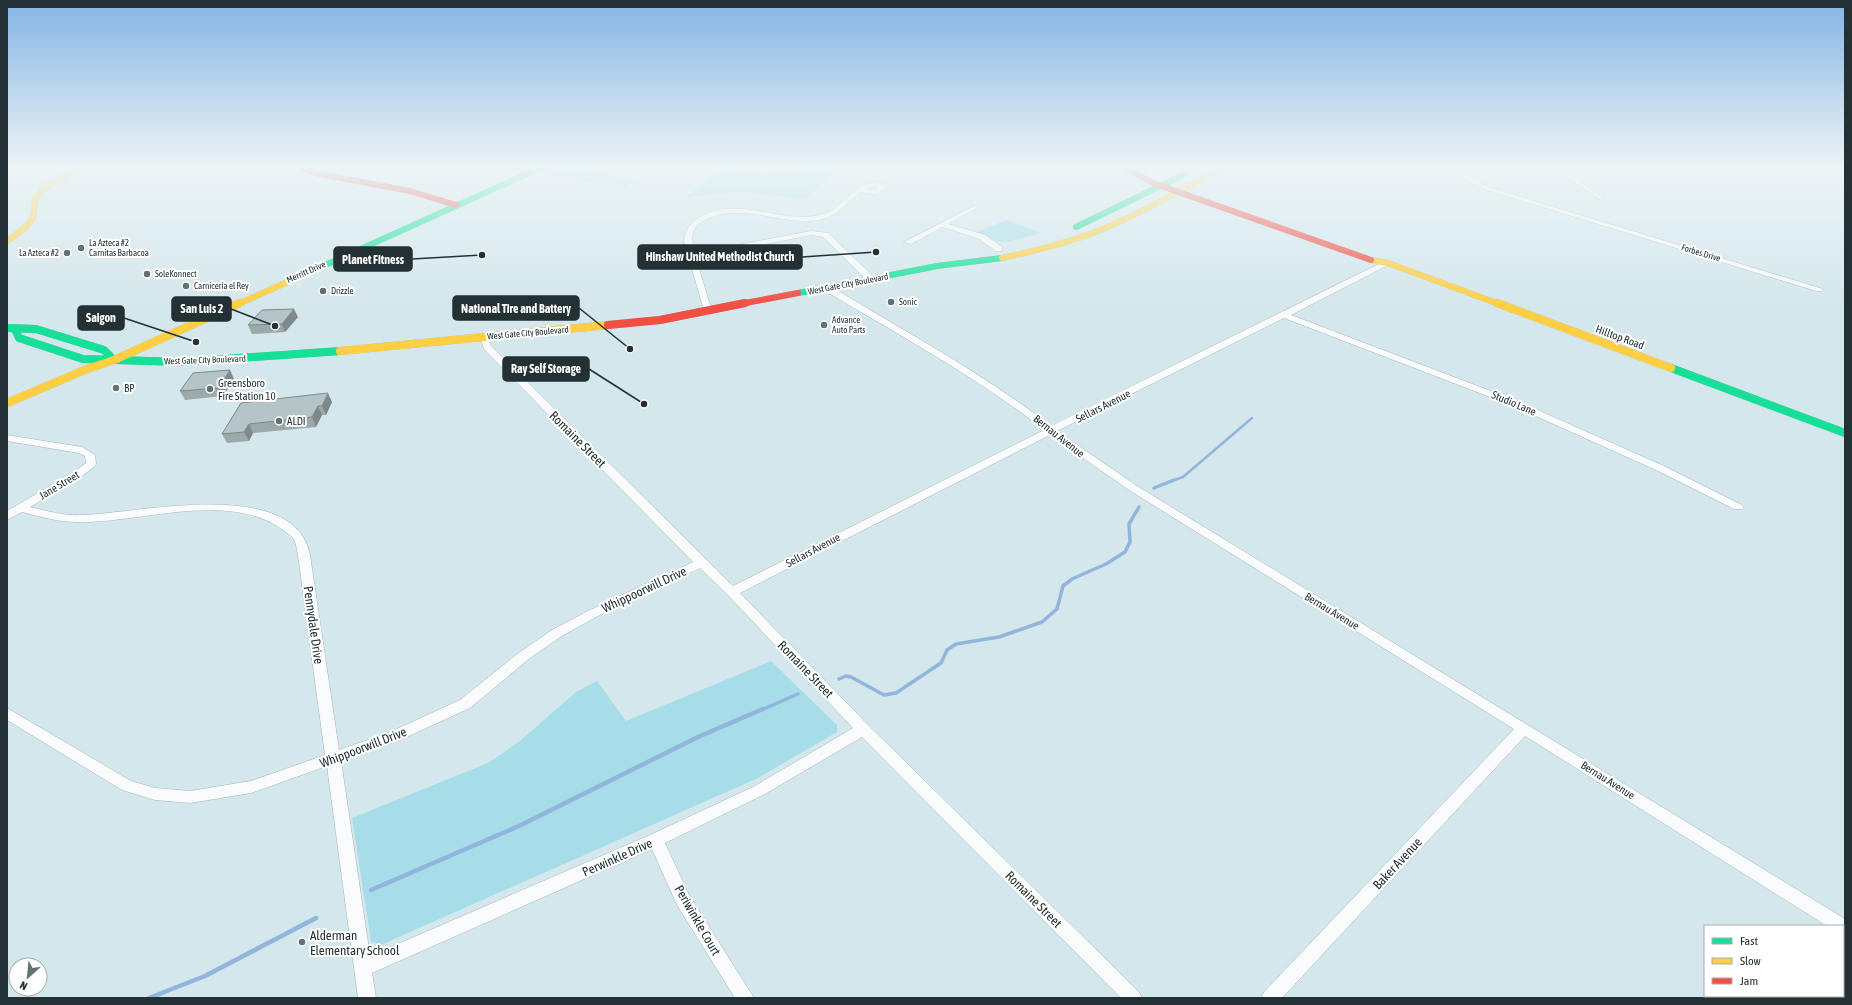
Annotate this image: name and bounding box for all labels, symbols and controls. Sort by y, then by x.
place label: La Azteca #2 Carnitas Barbacoa [89,238,149,258]
street label: Forbes Drive [1680,242,1722,264]
marker: La Azteca #2 Carnitas Barbacoa [76,243,86,253]
callout: Hinshaw United Methodist Church [638,245,802,269]
callout: Planet Fitness [334,247,412,271]
place label: La Azteca #2 [19,248,59,258]
marker: La Azteca #2 [62,248,72,258]
text: Hinshaw United Methodist Church [646,250,795,264]
text: Planet Fitness [342,253,405,267]
street label: Merritt Drive [285,259,327,285]
marker: SoleKonnect [142,269,152,279]
place label: SoleKonnect [155,269,197,279]
street label: West Gate City Boulevard [807,271,889,297]
marker: Carnicería el Rey [181,281,191,291]
place label: Carnicería el Rey [194,281,249,291]
marker: Drizzle [318,286,328,296]
place label: Drizzle [331,286,354,296]
callout: National Tire and Battery [453,296,579,320]
callout: San Luis 2 [172,297,231,321]
marker: Sonic [886,297,896,307]
place label: Sonic [899,297,917,307]
text: San Luis 2 [181,302,224,316]
text: National Tire and Battery [461,302,571,316]
callout: Saigon [78,306,124,330]
text: Saigon [86,311,116,325]
place label: Advance Auto Parts [832,315,865,335]
marker: Advance Auto Parts [819,320,829,330]
street label: Hilltop Road [1594,323,1646,351]
street label: West Gate City Boulevard [487,324,569,342]
street label: West Gate City Boulevard [164,354,246,366]
callout: Ray Self Storage [503,357,589,381]
text: Ray Self Storage [511,362,582,376]
place label: Greensboro Fire Station 10 [218,377,276,402]
place label: BP [124,382,135,394]
marker: BP [111,383,121,393]
marker: Greensboro Fire Station 10 [205,384,215,394]
street label: Sellars Avenue [1074,387,1132,425]
street label: Studio Lane [1490,388,1538,418]
street label: Romaine Street [546,408,609,471]
street label: Bernau Avenue [1031,412,1087,460]
place label: ALDI [287,415,306,427]
marker: ALDI [274,416,284,426]
street label: Jane Street [37,468,81,502]
street label: Sellars Avenue [784,531,842,569]
street label: Whippoorwill Drive [599,563,689,616]
street label: Pennydale Drive [301,585,326,665]
street label: Bernau Avenue [1303,590,1361,632]
street label: Romaine Street [775,638,837,701]
street label: Whippoorwill Drive [318,724,409,771]
street label: Bernau Avenue [1579,759,1637,801]
street label: Baker Avenue [1370,834,1425,892]
street label: Perwinkle Drive [580,835,655,880]
street label: Romaine Street [1002,868,1065,931]
street label: Periwinkle Court [671,883,724,958]
legend [1704,925,1844,997]
place label: Alderman Elementary School [310,928,400,958]
text: Fast [1740,934,1758,948]
marker: Alderman Elementary School [297,937,307,947]
text: Slow [1740,954,1761,968]
north arrow [8,957,48,997]
text: Jam [1740,974,1758,988]
text: N [18,979,29,993]

